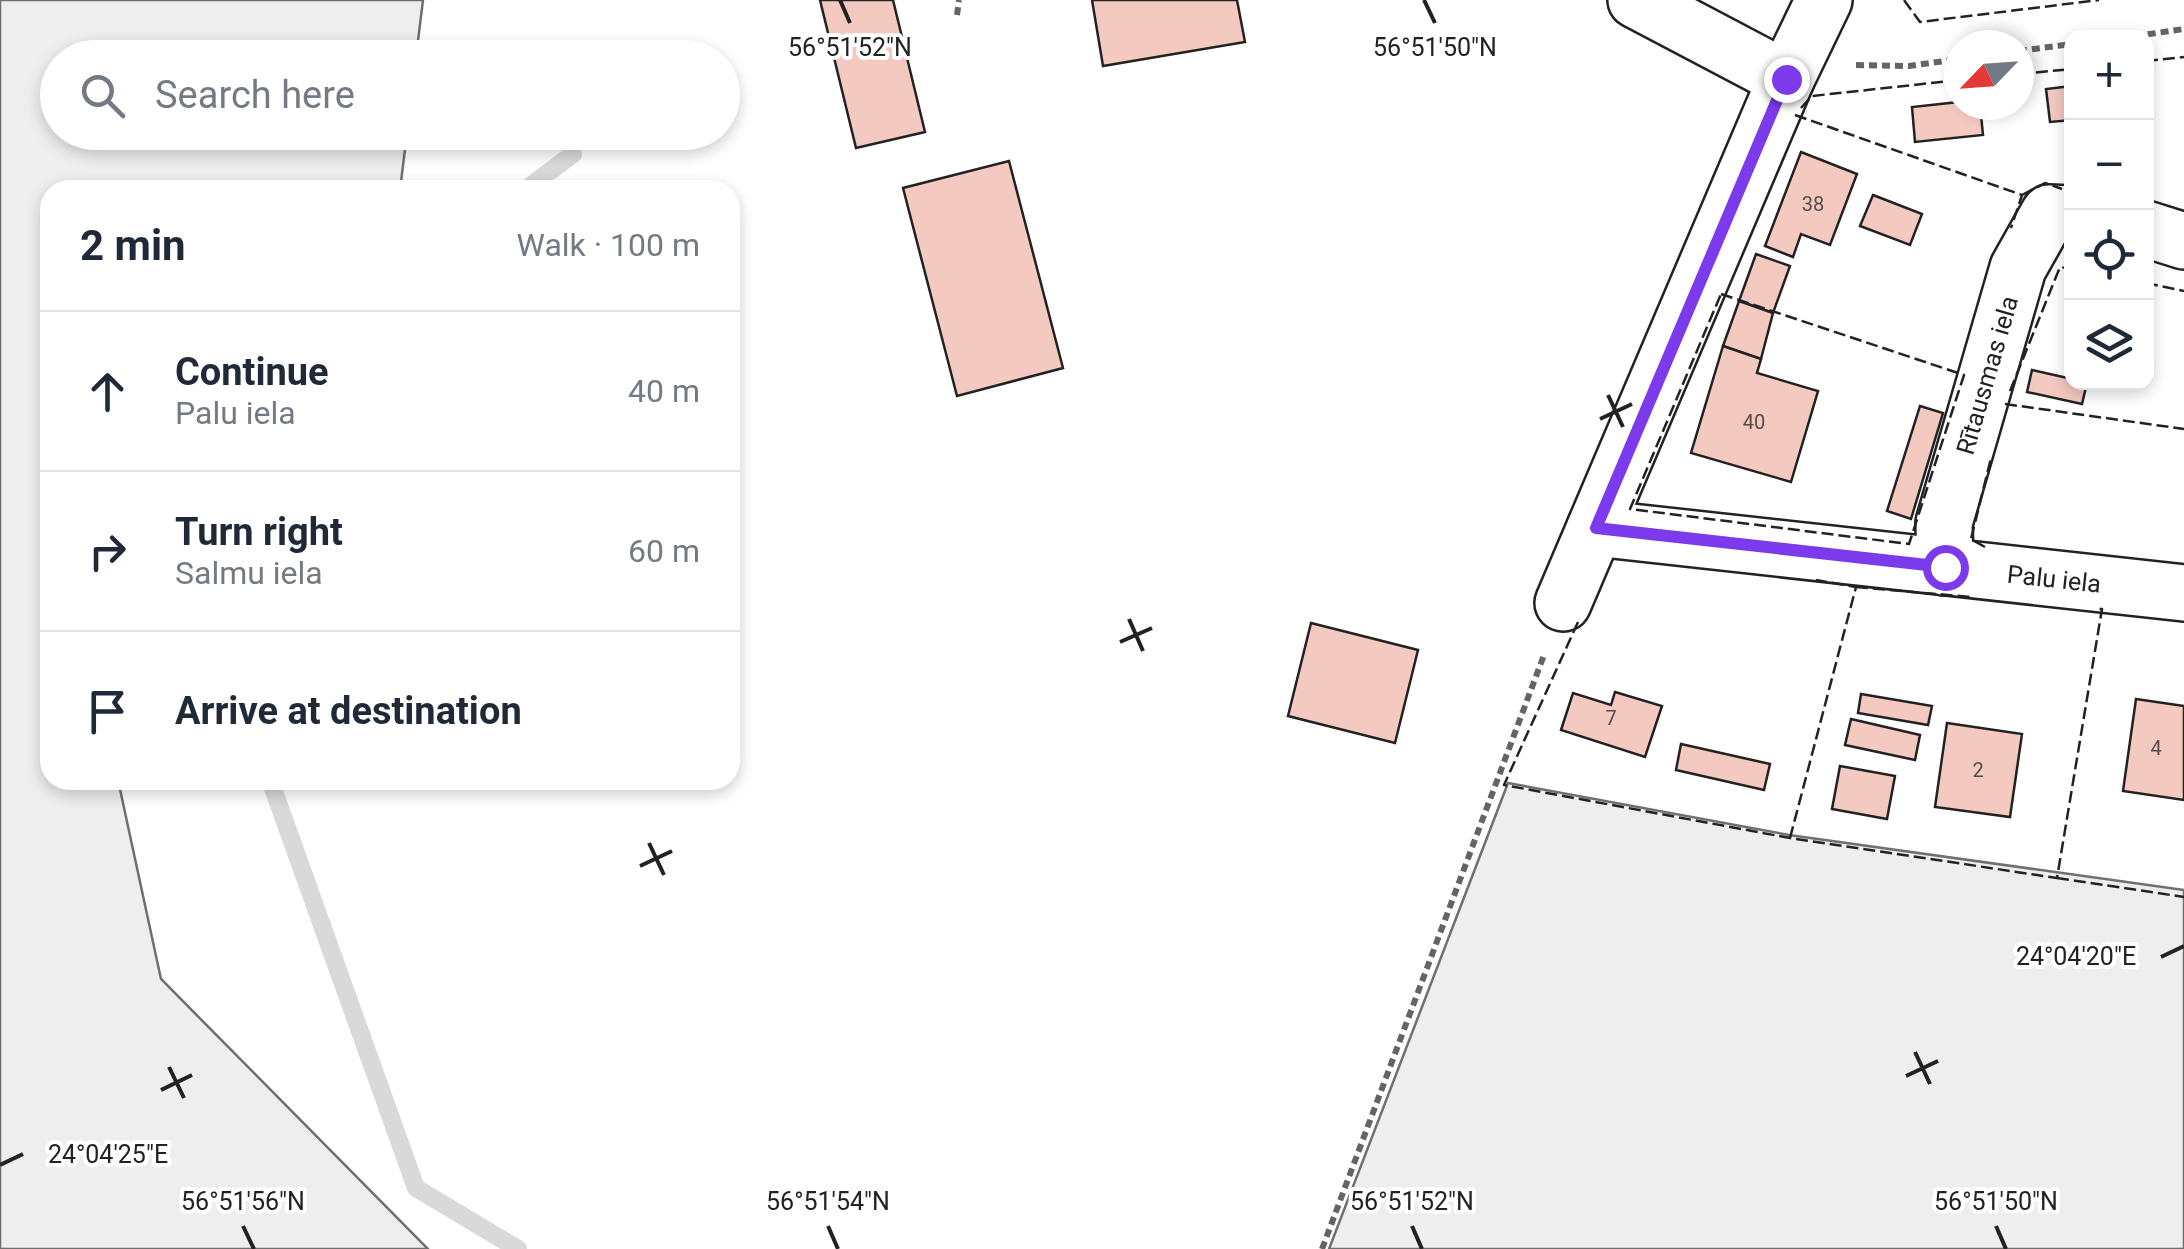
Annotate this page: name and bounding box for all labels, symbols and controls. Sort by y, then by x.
north arrow [1944,30,2034,120]
map controls [2064,30,2154,390]
button: + [2064,30,2154,120]
text: 56°51'52"N [788,33,912,62]
text: 56°51'50"N [1373,33,1497,62]
search box [40,40,740,150]
route end [1764,57,1810,103]
icon: search [75,68,130,123]
text: Search here [155,73,355,117]
button: − [2064,120,2154,210]
house number: 38 [1802,192,1824,216]
button: locate [2064,210,2154,300]
text: 2 min [80,221,186,270]
text: Walk · 100 m [517,226,700,264]
street label: Rītausmas iela [1951,293,2024,458]
button: layers [2064,300,2154,390]
text: Continue [175,350,329,394]
icon: ahead [80,364,135,419]
text: 40 m [628,372,700,410]
text: Palu iela [175,394,296,432]
house number: 40 [1743,410,1765,434]
text: Turn right [175,510,343,554]
icon: right [80,524,135,579]
text: 60 m [628,532,700,570]
route start [1923,545,1969,591]
text: Salmu iela [175,554,323,592]
street label: Palu iela [2006,560,2103,599]
icon: arrive [80,684,135,739]
text: Arrive at destination [175,689,522,733]
house number: 7 [1605,706,1617,730]
house number: 4 [2150,736,2162,760]
house number: 2 [1972,758,1984,782]
text: 24°04'20"E [2016,942,2136,971]
text: 24°04'25"E [48,1140,168,1169]
text: 56°51'56"N [181,1187,305,1216]
text: 56°51'54"N [766,1187,890,1216]
text: 56°51'52"N [1350,1187,1474,1216]
text: 56°51'50"N [1934,1187,2058,1216]

